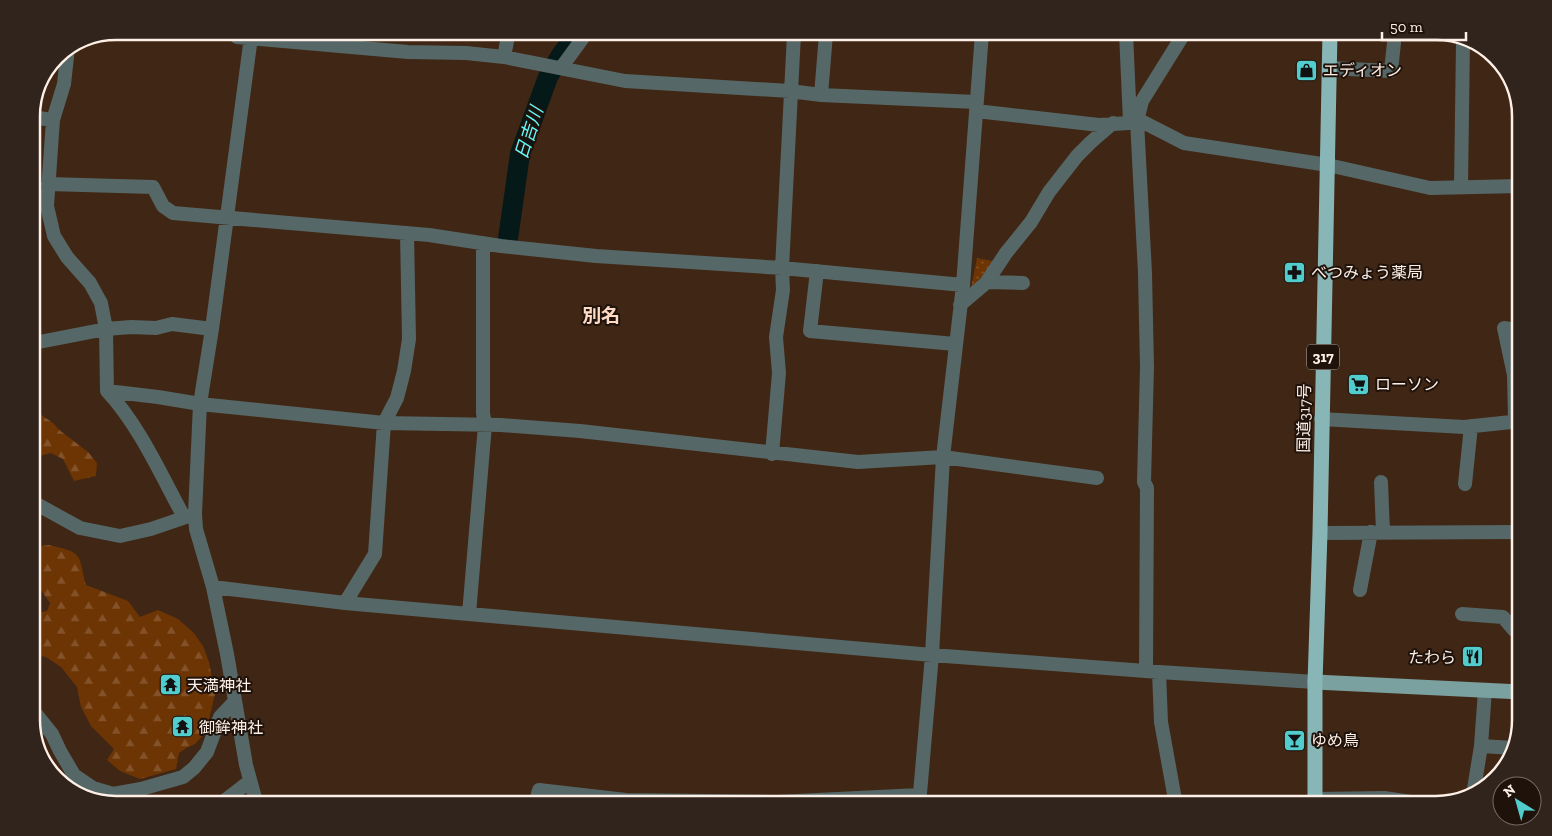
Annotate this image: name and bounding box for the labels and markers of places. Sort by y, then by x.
shop icon: エディオン [1295,58,1319,82]
place label: エディオン [1323,61,1402,80]
pharmacy icon: べつみょう薬局 [1283,260,1307,284]
place label: べつみょう薬局 [1311,263,1423,282]
supermarket icon: ローソン [1347,372,1371,396]
place label: ローソン [1375,375,1439,394]
restaurant icon: たわら [1460,645,1484,669]
place label: たわら [1408,648,1456,667]
temple icon: 天満神社 [159,673,183,697]
place label: 天満神社 [187,676,251,695]
temple icon: 御鉾神社 [171,715,195,739]
place label: 御鉾神社 [199,718,263,737]
bar icon: ゆめ鳥 [1283,728,1307,752]
place label: ゆめ鳥 [1311,731,1359,750]

